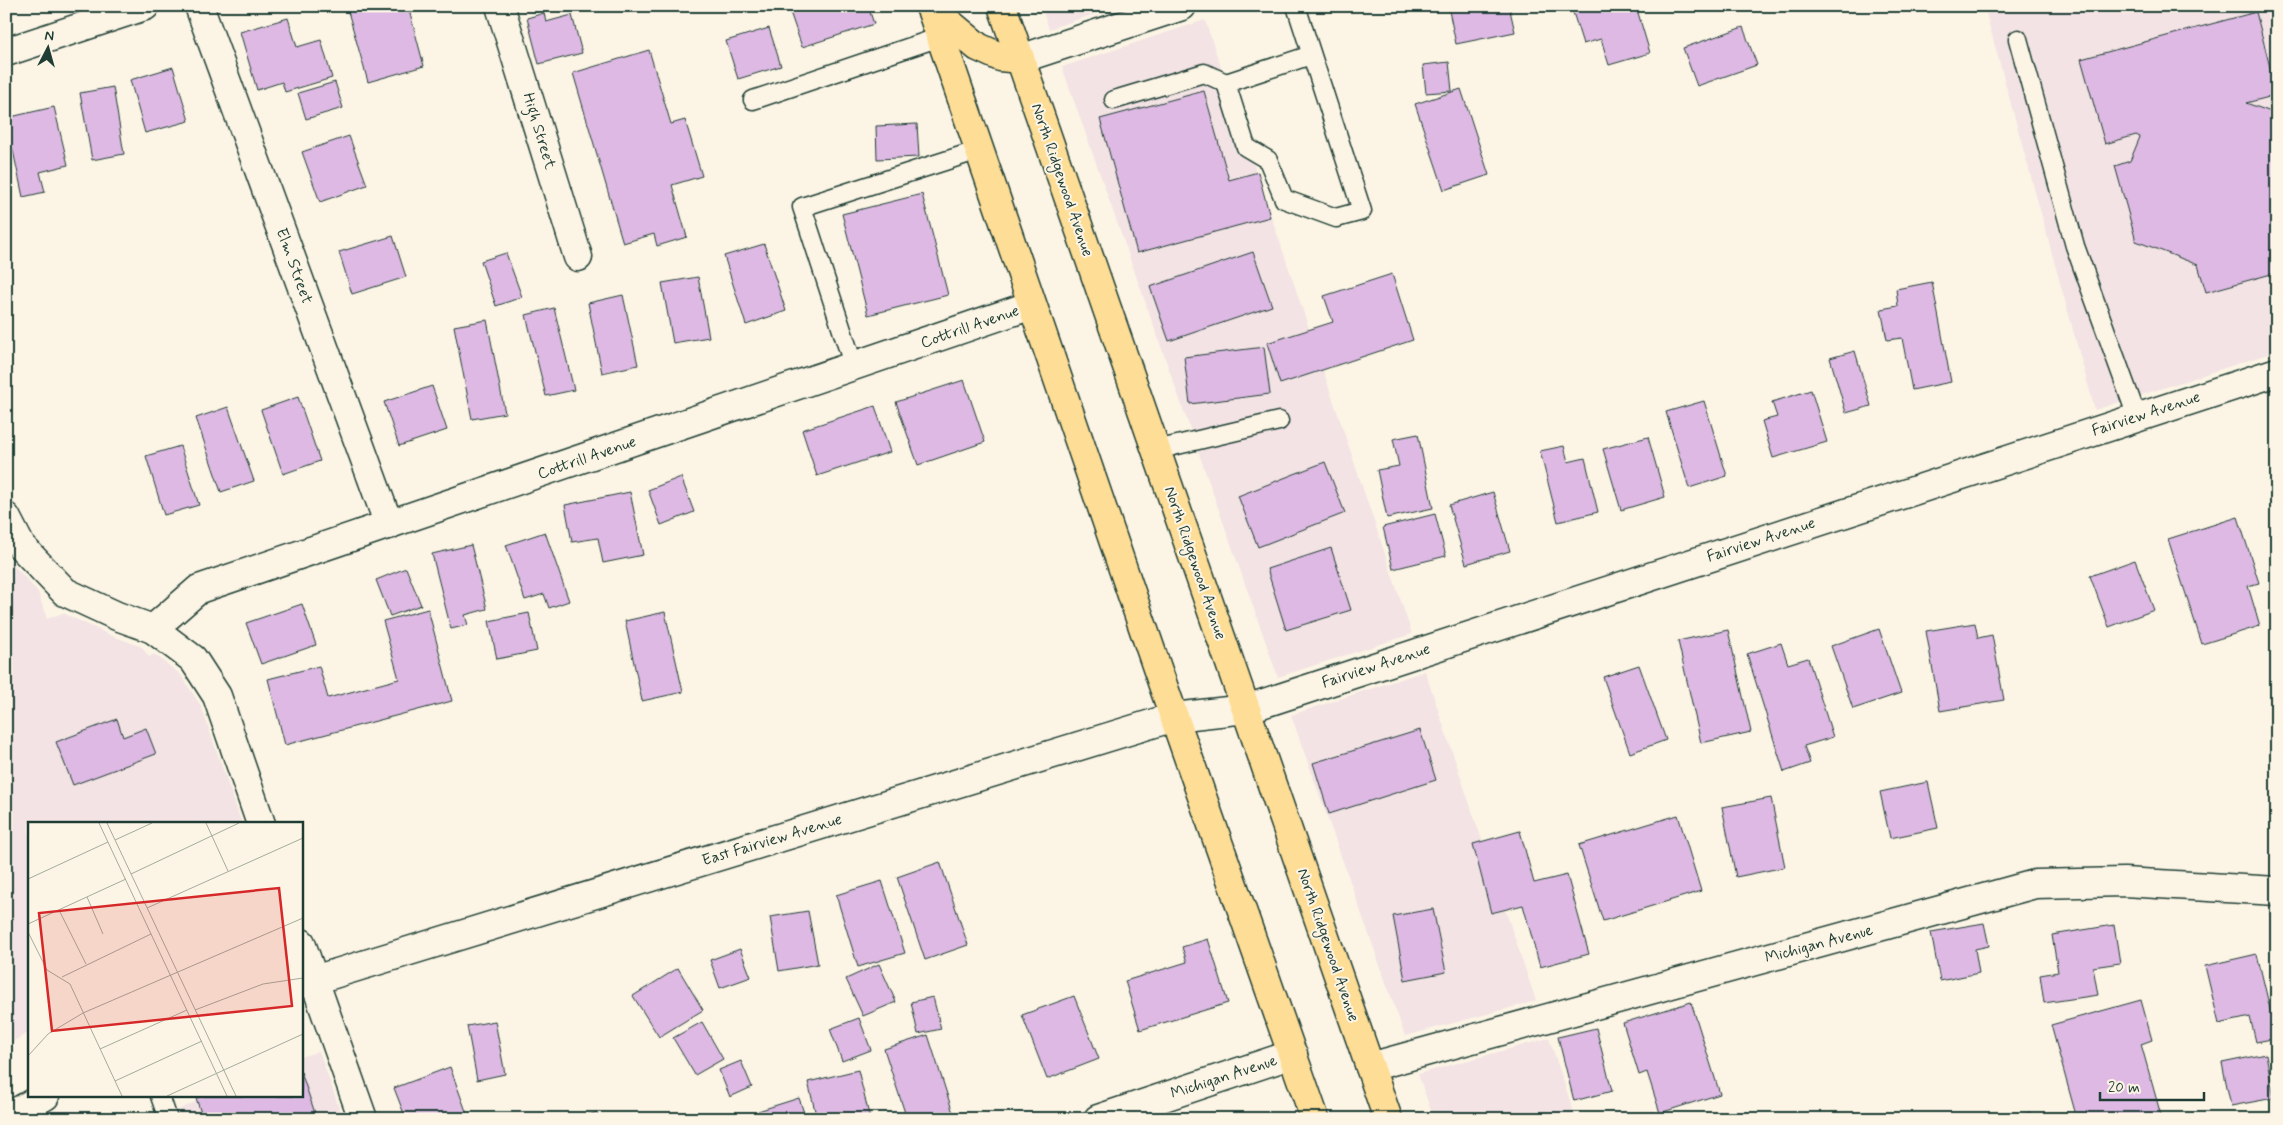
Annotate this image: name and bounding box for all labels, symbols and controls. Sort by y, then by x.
north arrow [22,22,72,72]
text: N [44,27,55,46]
street label: High Street [516,90,561,173]
street label: North Ridgewood Avenue [1025,101,1098,260]
street label: Elm Street [271,225,318,307]
street label: Cottrill Avenue [918,300,1022,354]
street label: Fairview Avenue [2089,387,2203,441]
street label: Cottrill Avenue [535,431,639,485]
street label: North Ridgewood Avenue [1158,484,1231,643]
street label: Fairview Avenue [1704,513,1818,567]
street label: Fairview Avenue [1319,639,1433,693]
street label: East Fairview Avenue [699,809,845,871]
inset map [28,822,302,1098]
street label: North Ridgewood Avenue [1291,866,1364,1025]
street label: Michigan Avenue [1763,919,1876,969]
street label: Michigan Avenue [1168,1050,1281,1104]
scale bar [2100,1070,2204,1102]
text: 20 m [2108,1078,2140,1098]

